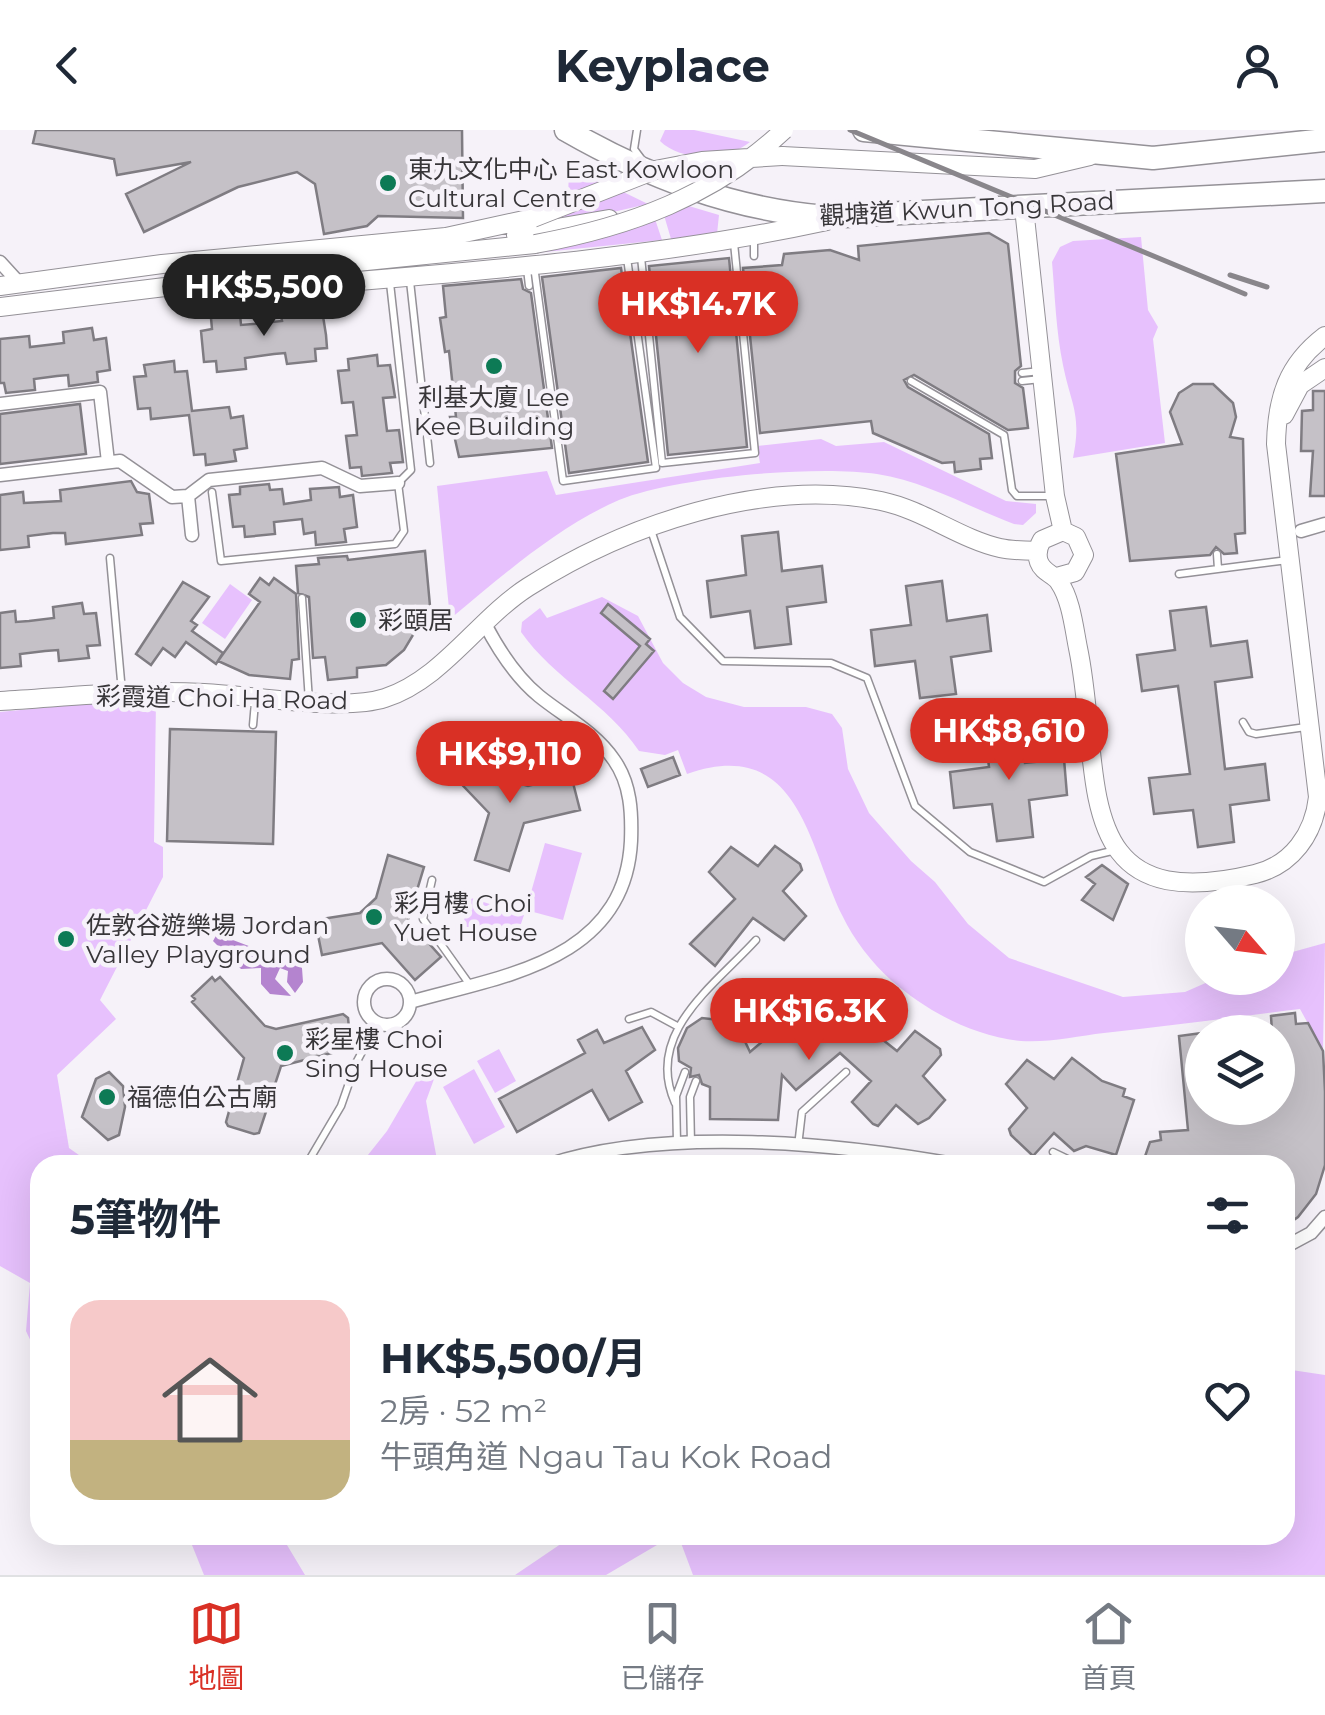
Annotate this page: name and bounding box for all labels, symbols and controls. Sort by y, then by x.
icon: back [40,38,95,93]
text: Keyplace [555,38,770,93]
icon: person [1230,38,1285,93]
place label: 東九文化中心 East Kowloon Cultural Centre [408,154,734,213]
marker: 東九文化中心 East Kowloon Cultural Centre [377,172,399,194]
street label: 觀塘道 Kwun Tong Road [819,185,1115,231]
pin: HK$5,500 [161,254,367,339]
text: HK$5,500 [184,267,344,306]
pin: HK$14.7K [595,271,801,356]
text: HK$14.7K [620,284,776,323]
marker: 利基大廈 Lee Kee Building [483,355,505,377]
place label: 利基大廈 Lee Kee Building [414,382,574,441]
place label: 彩頤居 [378,605,453,635]
marker: 彩頤居 [347,609,369,631]
street label: 彩霞道 Choi Ha Road [96,681,348,715]
pin: HK$8,610 [906,698,1112,783]
text: HK$8,610 [932,711,1086,750]
pin: HK$9,110 [407,721,613,806]
text: HK$9,110 [438,734,582,773]
north arrow [1185,885,1295,995]
map controls [1185,885,1295,1125]
place label: 彩月樓 Choi Yuet House [394,888,538,947]
marker: 彩月樓 Choi Yuet House [363,906,385,928]
place label: 佐敦谷遊樂場 Jordan Valley Playground [86,910,329,969]
marker: 佐敦谷遊樂場 Jordan Valley Playground [55,928,77,950]
pin: HK$16.3K [706,978,912,1063]
text: HK$16.3K [732,991,886,1030]
button: layers [1185,1015,1295,1125]
place label: 彩星樓 Choi Sing House [305,1024,448,1083]
marker: 彩星樓 Choi Sing House [274,1042,296,1064]
place label: 福德伯公古廟 [127,1082,277,1112]
marker: 福德伯公古廟 [96,1086,118,1108]
icon: filters [1200,1188,1255,1243]
text: 5筆物件 [70,1193,221,1245]
text: HK$5,500/月 [380,1332,647,1384]
icon: home [150,1340,270,1460]
icon: heart [1200,1373,1255,1428]
text: 2房 · 52 m² [380,1391,547,1430]
text: 牛頭角道 Ngau Tau Kok Road [380,1437,833,1476]
tab: 地圖 [188,1596,244,1696]
tab: 已儲存 [620,1596,705,1696]
tab: 首頁 [1081,1596,1137,1696]

